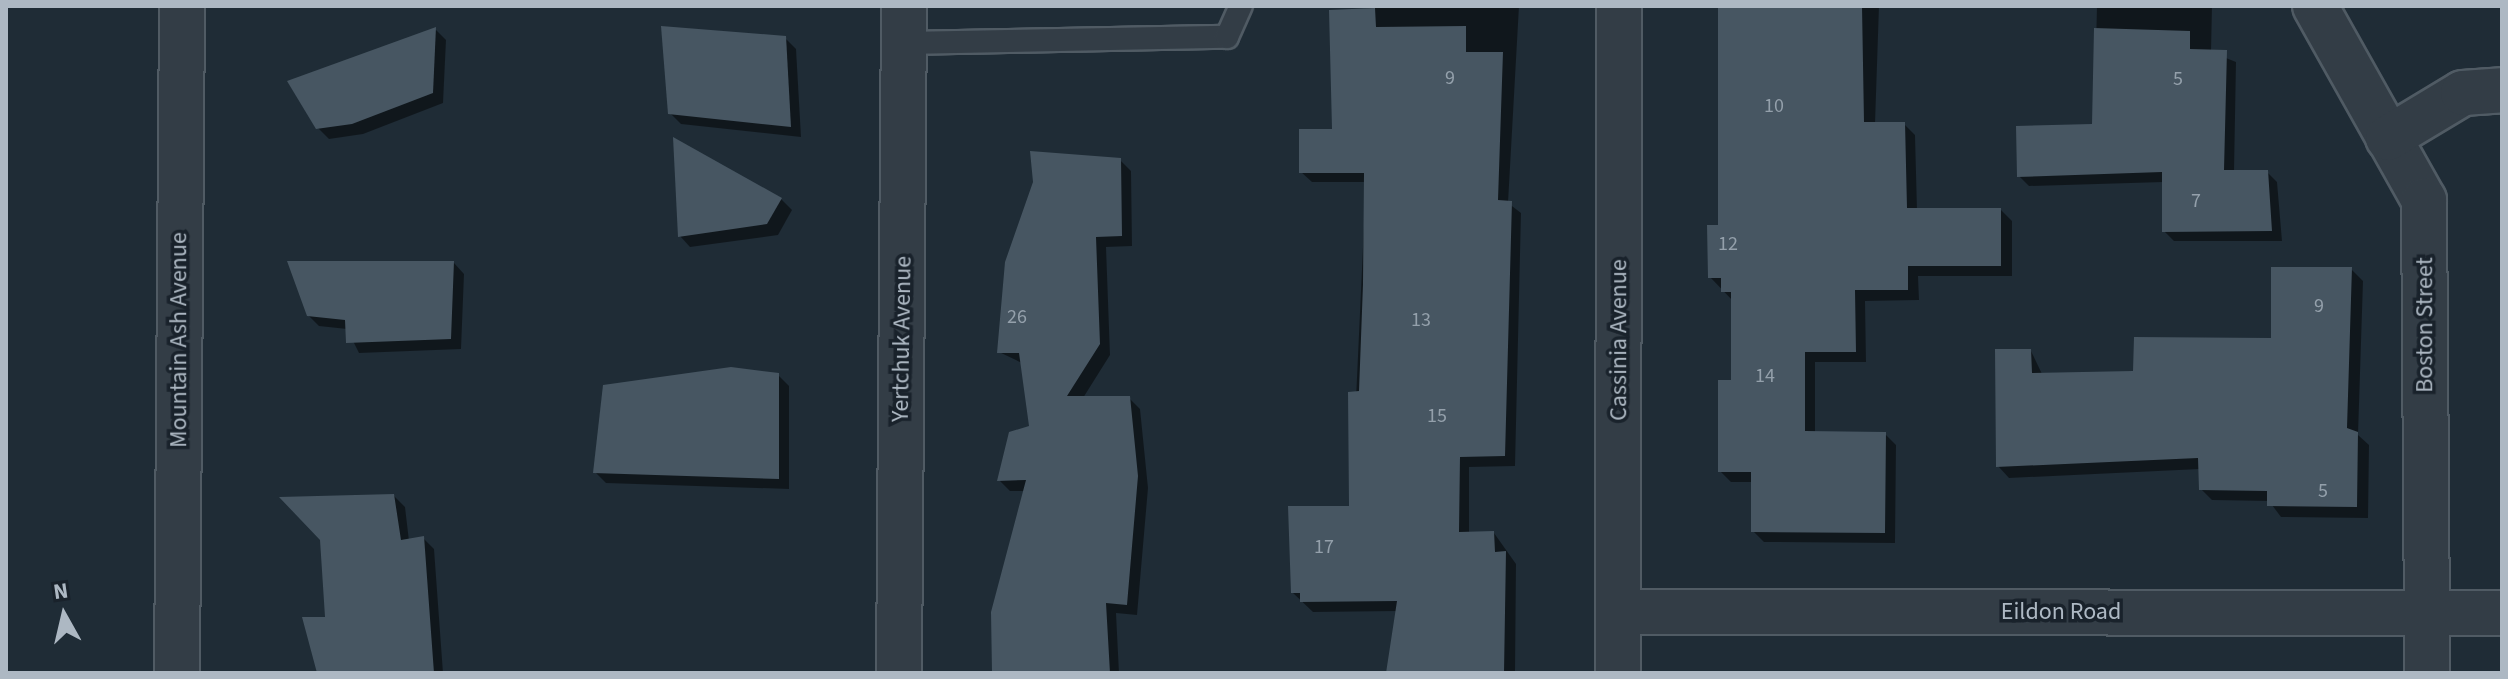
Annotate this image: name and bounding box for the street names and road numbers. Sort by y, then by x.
street label: Mountain Ash Avenue [165,232,193,448]
street label: Yertchuk Avenue [886,256,918,422]
street label: Boston Street [2411,257,2439,393]
street label: Cassinia Avenue [1605,259,1633,421]
street label: Eildon Road [2001,598,2121,626]

